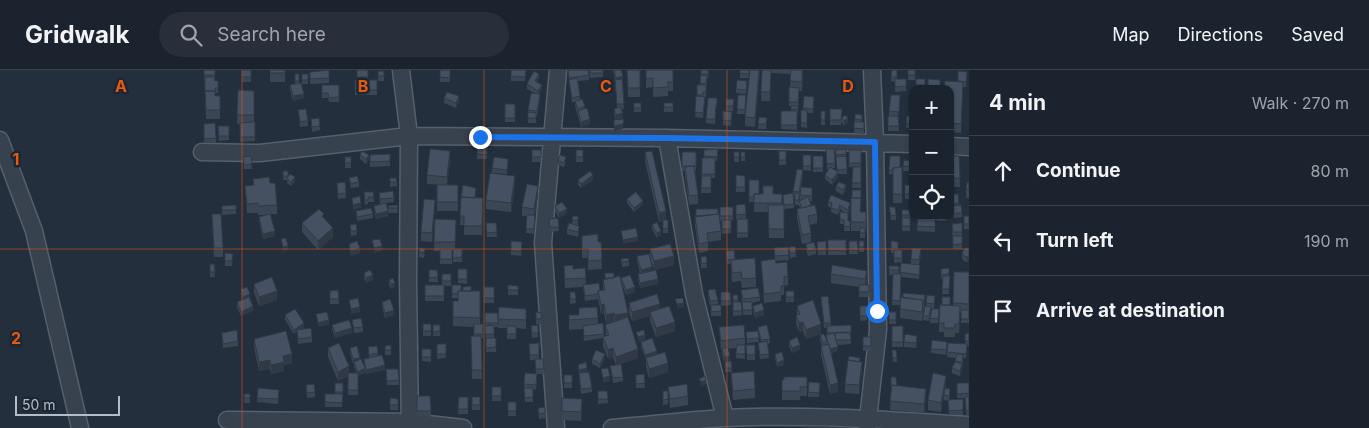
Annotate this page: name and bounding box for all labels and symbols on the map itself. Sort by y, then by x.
text: A [115,76,127,96]
text: B [358,76,368,96]
text: C [600,76,612,96]
text: D [842,76,854,96]
route end [469,126,492,149]
text: 1 [13,149,19,169]
route start [866,300,889,323]
text: 2 [11,328,21,348]
scale bar [15,393,120,416]

